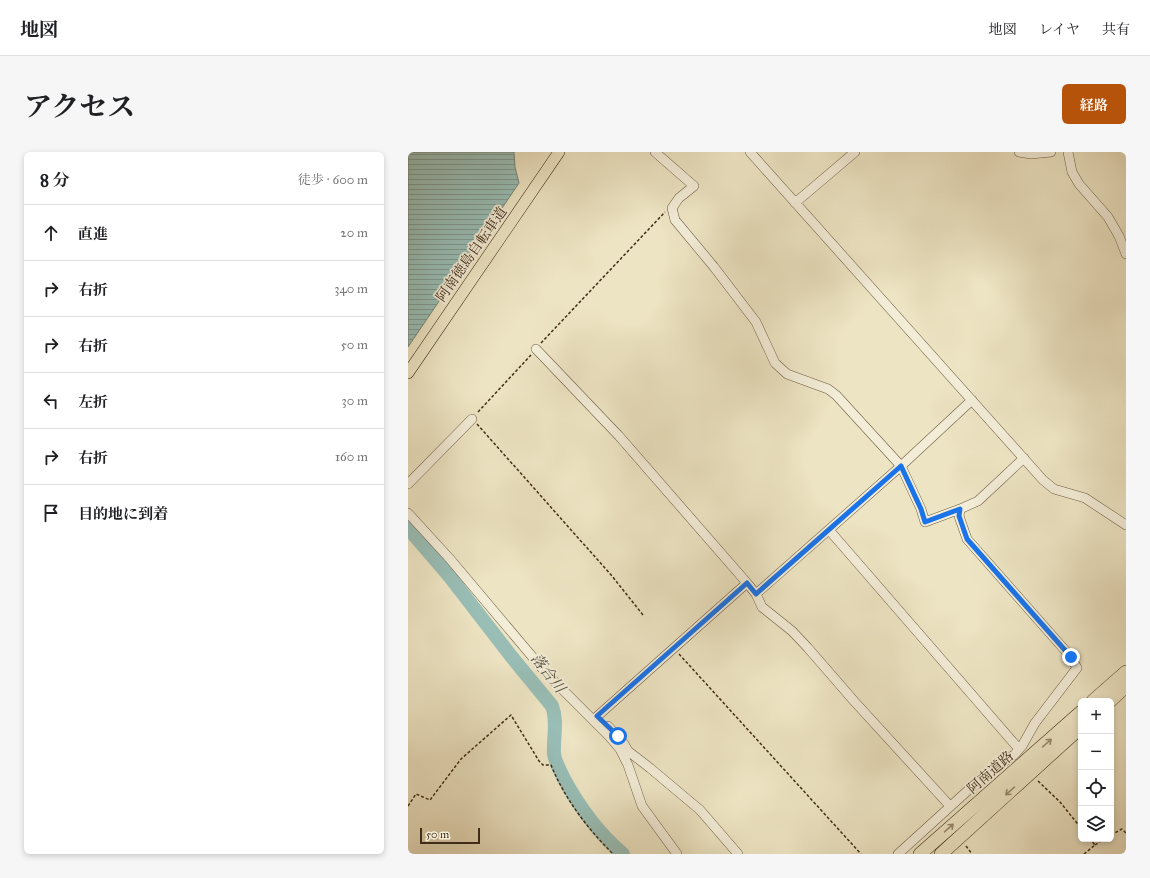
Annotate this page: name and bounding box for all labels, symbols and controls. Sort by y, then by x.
text: 地図 [20,18,58,41]
text: 地図 [989,21,1017,38]
text: レイヤ [1039,21,1080,38]
text: 共有 [1102,21,1130,38]
button: 経路 [1062,84,1126,124]
text: アクセス [24,89,135,124]
text: 8 分 [40,170,70,191]
text: 徒歩 · 600 m [298,172,368,188]
street label: 阿南徳島自転車道 [432,204,510,305]
icon: ahead [40,222,62,244]
text: 直進 [78,225,108,243]
text: 20 m [340,225,368,241]
icon: right [40,278,62,300]
text: 右折 [78,281,108,299]
text: 340 m [334,281,368,297]
icon: right [40,334,62,356]
text: 右折 [78,337,108,355]
text: 50 m [341,337,368,353]
icon: left [40,390,62,412]
text: 左折 [78,393,108,411]
text: 30 m [342,393,368,409]
icon: right [40,446,62,468]
text: 右折 [78,449,108,467]
text: 160 m [335,449,368,465]
icon: arrive [40,502,62,524]
text: 目的地に到着 [78,505,168,523]
route end [1062,648,1080,666]
water label: 落合川 [527,650,570,698]
map controls [1078,698,1114,842]
button: + [1078,698,1114,734]
route start [609,727,627,745]
button: − [1078,734,1114,770]
one-way arrow [1042,738,1052,747]
street label: 阿南道路 [964,748,1017,797]
button: locate [1078,770,1114,806]
one-way arrow [1005,786,1016,795]
button: layers [1078,806,1114,842]
one-way arrow [944,824,955,833]
scale bar [420,826,480,845]
text: 50 m [426,828,449,841]

